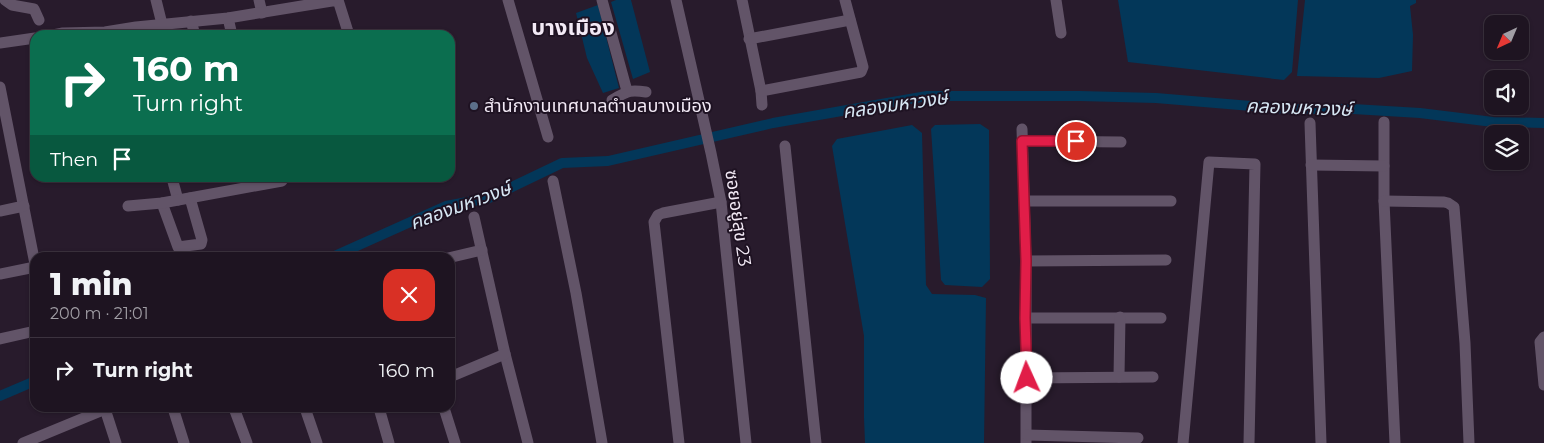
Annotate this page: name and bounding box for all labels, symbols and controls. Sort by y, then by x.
district label: บางเมือง [531,14,615,41]
north arrow [1484,15,1529,60]
map controls [1484,15,1529,170]
text: 160 m [133,47,239,90]
icon: right [50,50,115,115]
button: sound [1484,70,1529,115]
water label: คลองมหาวงษ์ [841,85,953,123]
text: Turn right [133,90,243,117]
water label: คลองมหาวงษ์ [1246,94,1356,121]
place label: สำนักงานเทศบาลตำบลบางเมือง [484,95,712,117]
marker: สำนักงานเทศบาลตำบลบางเมือง [468,100,480,112]
pin [1055,120,1097,162]
button: layers [1484,125,1529,170]
icon: arrive [1062,127,1090,155]
icon: arrive [108,145,136,173]
text: Then [50,148,98,171]
street label: ซอยอยู่สุข 23 [719,168,756,268]
water label: คลองมหาวงษ์ [406,175,517,234]
text: 1 min [50,266,133,303]
button: close [383,269,435,321]
text: 200 m · 21:01 [50,304,148,323]
position arrow [1000,351,1052,403]
icon: right [50,356,78,384]
text: Turn right [93,359,193,382]
text: 160 m [379,359,435,382]

